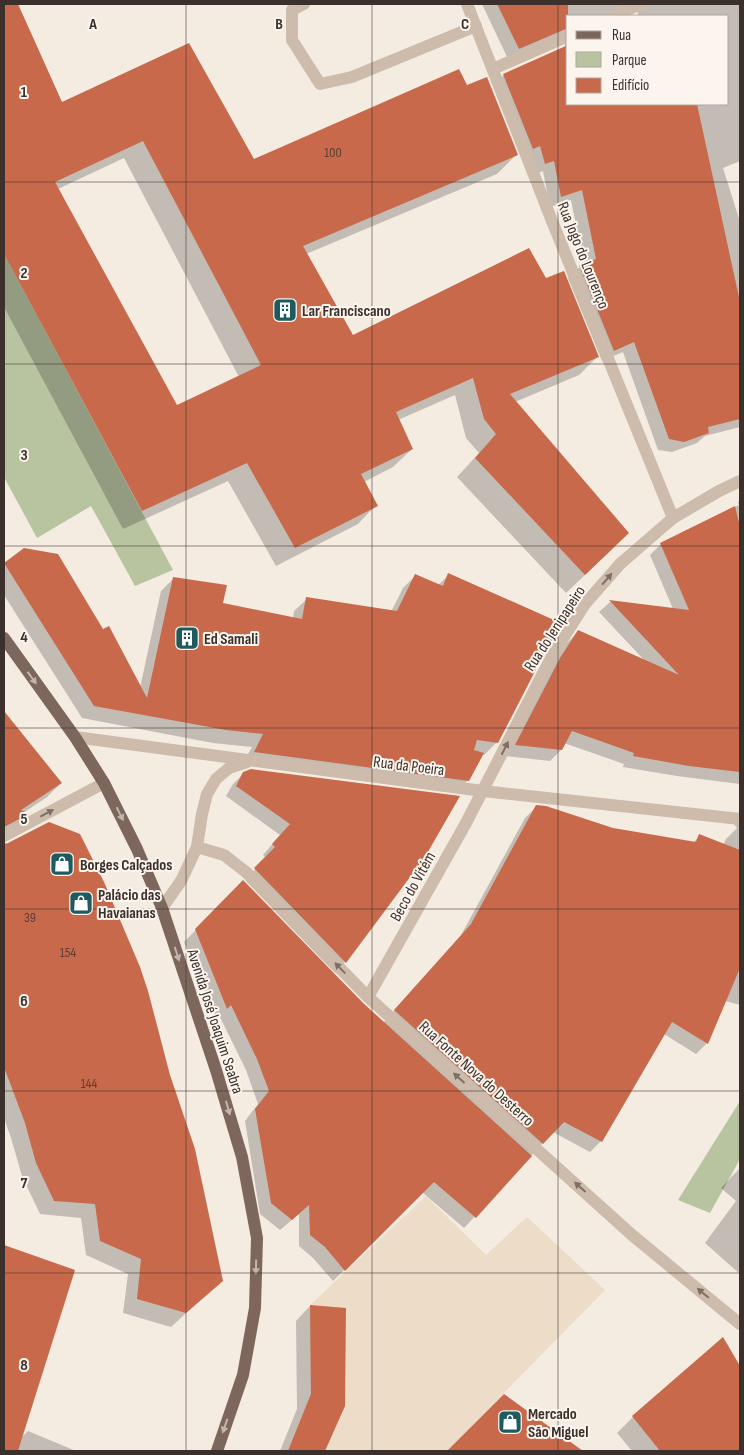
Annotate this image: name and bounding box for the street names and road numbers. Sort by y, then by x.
street label: Rua Jogo do Lourenço [553,199,613,312]
street label: Rua do Jenipapeiro [521,583,590,675]
street label: Rua da Poeira [372,753,445,780]
street label: Beco do Vitém [386,849,440,925]
street label: Avenida José Joaquim Seabra [182,946,247,1096]
street label: Rua Fonte Nova do Desterro [415,1018,537,1131]

